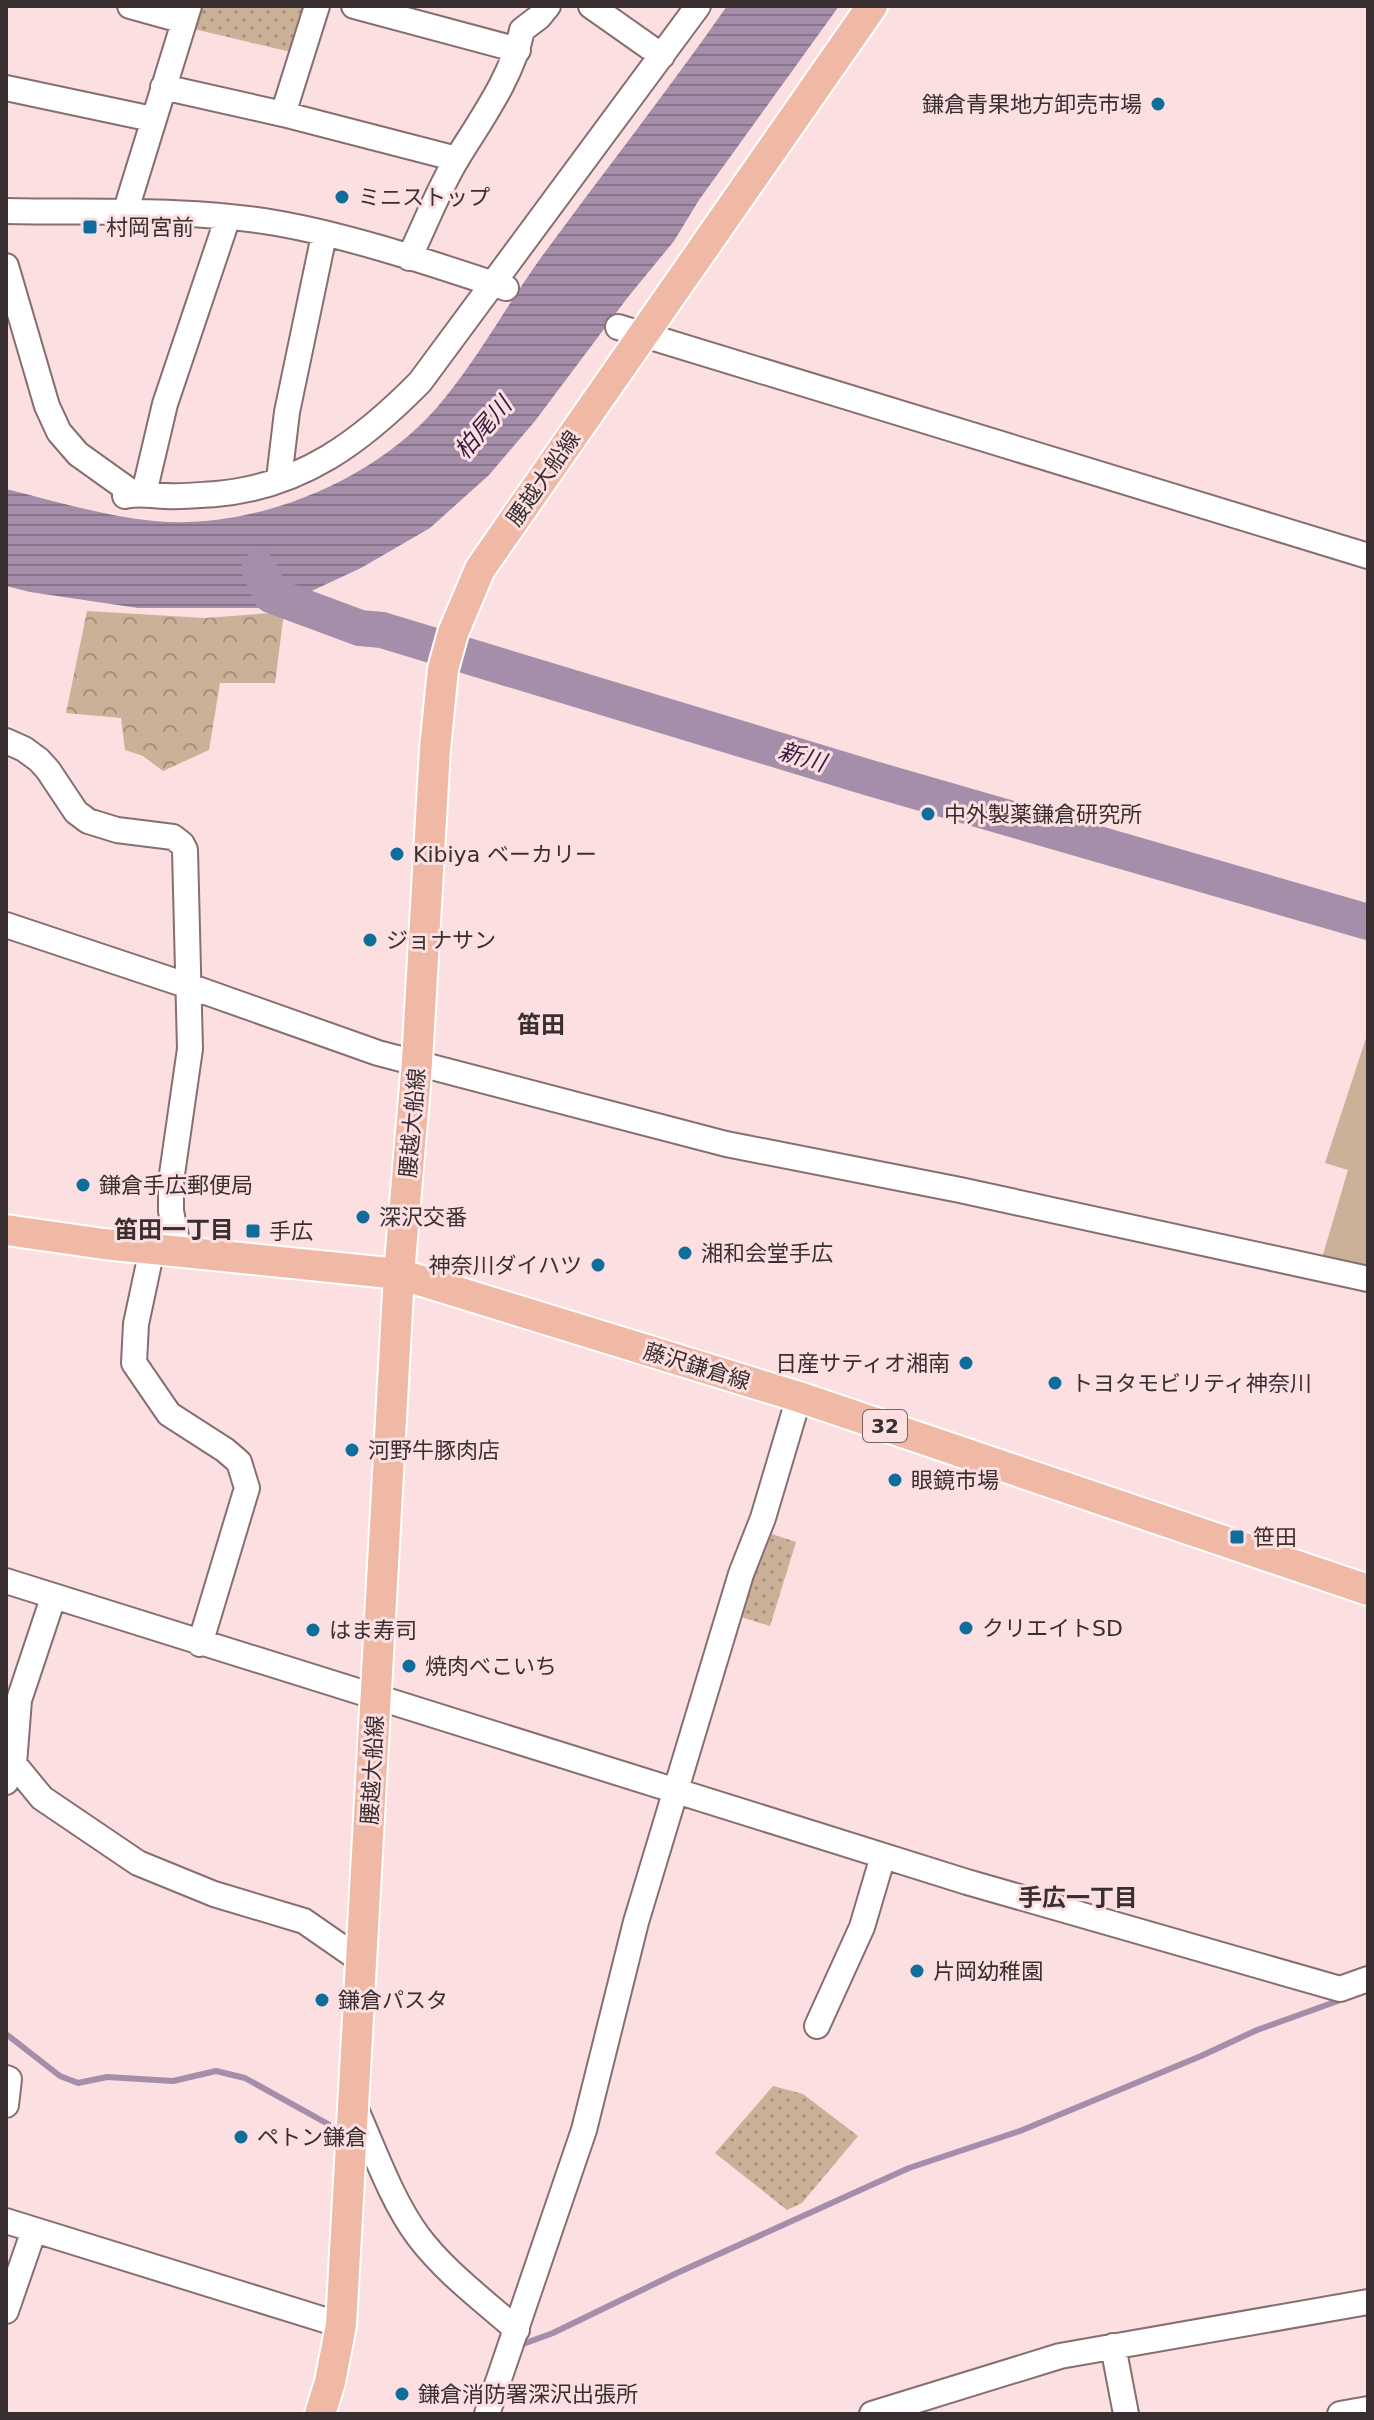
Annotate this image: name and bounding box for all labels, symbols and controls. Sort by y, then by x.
place label: 鎌倉青果地方卸売市場 [922,92,1142,117]
marker: 鎌倉青果地方卸売市場 [1149,95,1167,113]
place label: ミニストップ [358,185,490,210]
marker: ミニストップ [333,188,351,206]
place label: 村岡宮前 [106,215,194,240]
marker: 村岡宮前 [81,218,99,236]
water label: 柏尾川 [449,389,519,464]
street label: 腰越大船線 [502,426,585,531]
water label: 新川 [775,737,832,778]
place label: 中外製薬鎌倉研究所 [944,802,1142,827]
marker: 中外製薬鎌倉研究所 [919,805,937,823]
place label: Kibiya ベーカリー [413,842,597,867]
marker: Kibiya ベーカリー [388,845,406,863]
place label: ジョナサン [386,928,496,953]
marker: ジョナサン [361,931,379,949]
district label: 笛田 [517,1011,565,1039]
street label: 腰越大船線 [395,1067,430,1179]
place label: 鎌倉手広郵便局 [99,1173,253,1198]
marker: 鎌倉手広郵便局 [74,1176,92,1194]
place label: 深沢交番 [379,1205,467,1230]
marker: 深沢交番 [354,1208,372,1226]
district label: 笛田一丁目 [114,1216,234,1244]
place label: 手広 [269,1219,313,1244]
marker: 手広 [244,1222,262,1240]
place label: 湘和会堂手広 [701,1241,833,1266]
marker: 湘和会堂手広 [676,1244,694,1262]
place label: 神奈川ダイハツ [428,1253,582,1278]
marker: 神奈川ダイハツ [589,1256,607,1274]
street label: 藤沢鎌倉線 [641,1338,753,1395]
place label: 日産サティオ湘南 [775,1351,950,1376]
marker: 日産サティオ湘南 [957,1354,975,1372]
place label: トヨタモビリティ神奈川 [1071,1371,1312,1396]
marker: トヨタモビリティ神奈川 [1046,1374,1064,1392]
road number: 32 [863,1410,907,1442]
place label: 河野牛豚肉店 [368,1438,500,1463]
marker: 河野牛豚肉店 [343,1441,361,1459]
place label: 眼鏡市場 [911,1468,999,1493]
marker: 眼鏡市場 [886,1471,904,1489]
place label: 笹田 [1253,1525,1297,1550]
marker: 笹田 [1228,1528,1246,1546]
place label: クリエイトSD [982,1616,1123,1641]
place label: はま寿司 [329,1618,417,1643]
marker: クリエイトSD [957,1619,975,1637]
marker: はま寿司 [304,1621,322,1639]
place label: 焼肉べこいち [425,1654,557,1679]
marker: 焼肉べこいち [400,1657,418,1675]
street label: 腰越大船線 [357,1714,388,1826]
district label: 手広一丁目 [1018,1884,1138,1912]
place label: 片岡幼稚園 [933,1959,1043,1984]
marker: 片岡幼稚園 [908,1962,926,1980]
place label: 鎌倉パスタ [338,1988,448,2013]
marker: 鎌倉パスタ [313,1991,331,2009]
place label: ペトン鎌倉 [257,2125,367,2150]
marker: ペトン鎌倉 [232,2128,250,2146]
place label: 鎌倉消防署深沢出張所 [418,2382,638,2407]
marker: 鎌倉消防署深沢出張所 [393,2385,411,2403]

